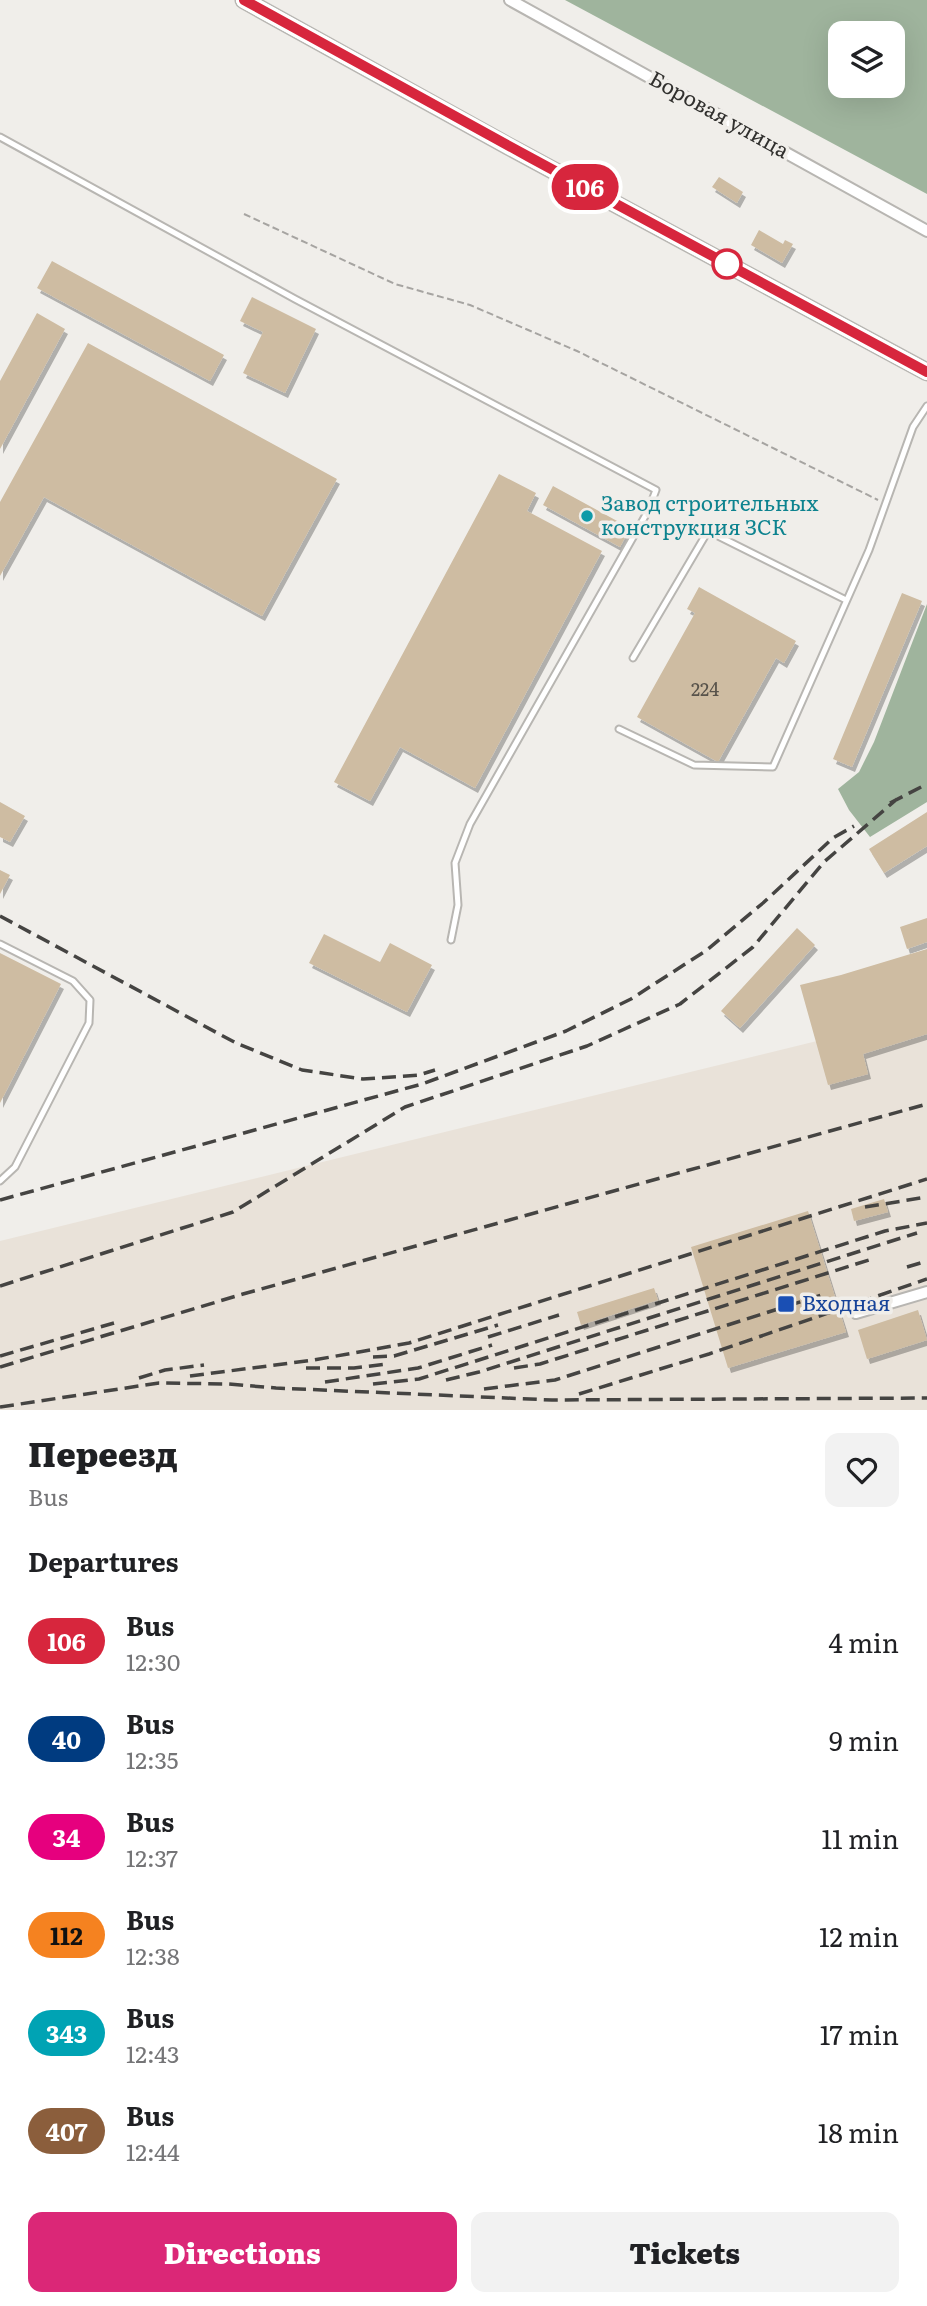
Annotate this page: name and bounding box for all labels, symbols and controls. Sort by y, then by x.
map controls [828,21,905,98]
button: layers [828,21,905,98]
street label: Боровая улица [645,62,796,164]
line badge: 106 [545,164,625,210]
text: 106 [566,169,604,204]
unlabelled marker [712,249,742,279]
place label: Завод строительных конструкция ЗСК [601,486,819,541]
marker: Завод строительных конструкция ЗСК [579,508,595,524]
house number: 224 [691,675,719,702]
place label: Входная [802,1286,890,1317]
marker: Входная [776,1294,796,1314]
text: Переезд [28,1428,177,1477]
button: heart [825,1433,899,1507]
text: Bus [28,1479,68,1513]
text: Departures [28,1541,179,1580]
text: Bus [126,1605,174,1644]
text: 4 min [828,1622,899,1661]
text: 106 [47,1623,86,1658]
text: 12:30 [126,1644,180,1678]
text: Bus [126,1703,174,1742]
text: 9 min [829,1720,899,1759]
text: 40 [52,1721,81,1756]
text: 12:35 [126,1742,179,1776]
text: Bus [126,1801,174,1840]
text: 11 min [822,1818,899,1857]
text: 34 [53,1819,80,1854]
text: 12:37 [126,1840,178,1874]
text: Bus [126,1899,174,1938]
text: 12 min [819,1916,899,1955]
text: 112 [50,1917,83,1952]
text: 12:38 [126,1938,180,1972]
text: Bus [126,1997,174,2036]
text: 17 min [820,2014,899,2053]
text: 343 [46,2015,87,2050]
text: 12:43 [126,2036,179,2070]
text: Bus [126,2095,174,2134]
text: 18 min [818,2112,899,2151]
text: 407 [45,2113,88,2148]
text: 12:44 [126,2134,180,2168]
button: Directions [28,2212,457,2292]
button: Tickets [471,2212,899,2292]

